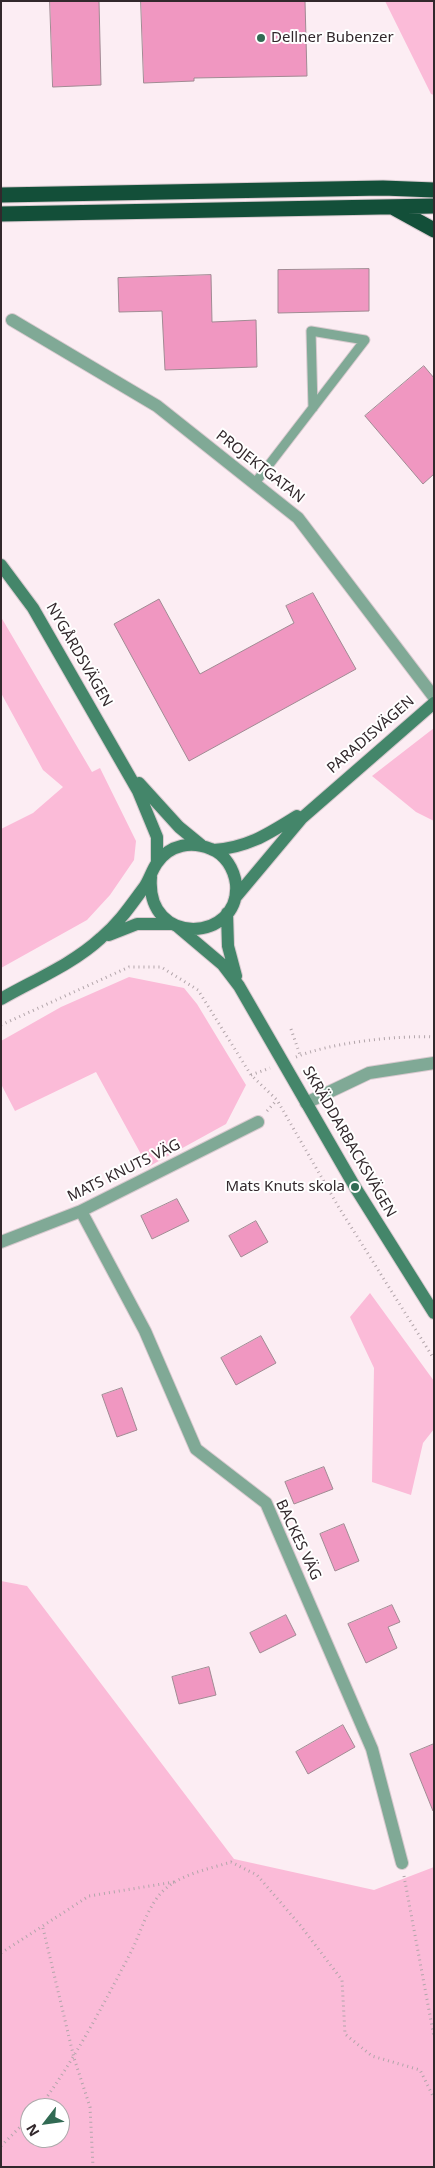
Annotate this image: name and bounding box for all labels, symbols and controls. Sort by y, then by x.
place label: Dellner Bubenzer [271,29,394,47]
marker: Dellner Bubenzer [255,32,267,44]
street label: PROJEKTGATAN [212,427,308,507]
street label: NYGÅRDSVÄGEN [42,600,116,710]
street label: PARADISVÄGEN [324,692,418,778]
street label: SKRÄDDARBACKSVÄGEN [298,1063,400,1221]
street label: MATS KNUTS VÄG [65,1136,183,1206]
place label: Mats Knuts skola [226,1178,345,1196]
marker: Mats Knuts skola [349,1181,361,1193]
street label: BACKES VÄG [271,1497,325,1583]
north arrow [20,2098,70,2148]
text: N [21,2121,44,2140]

